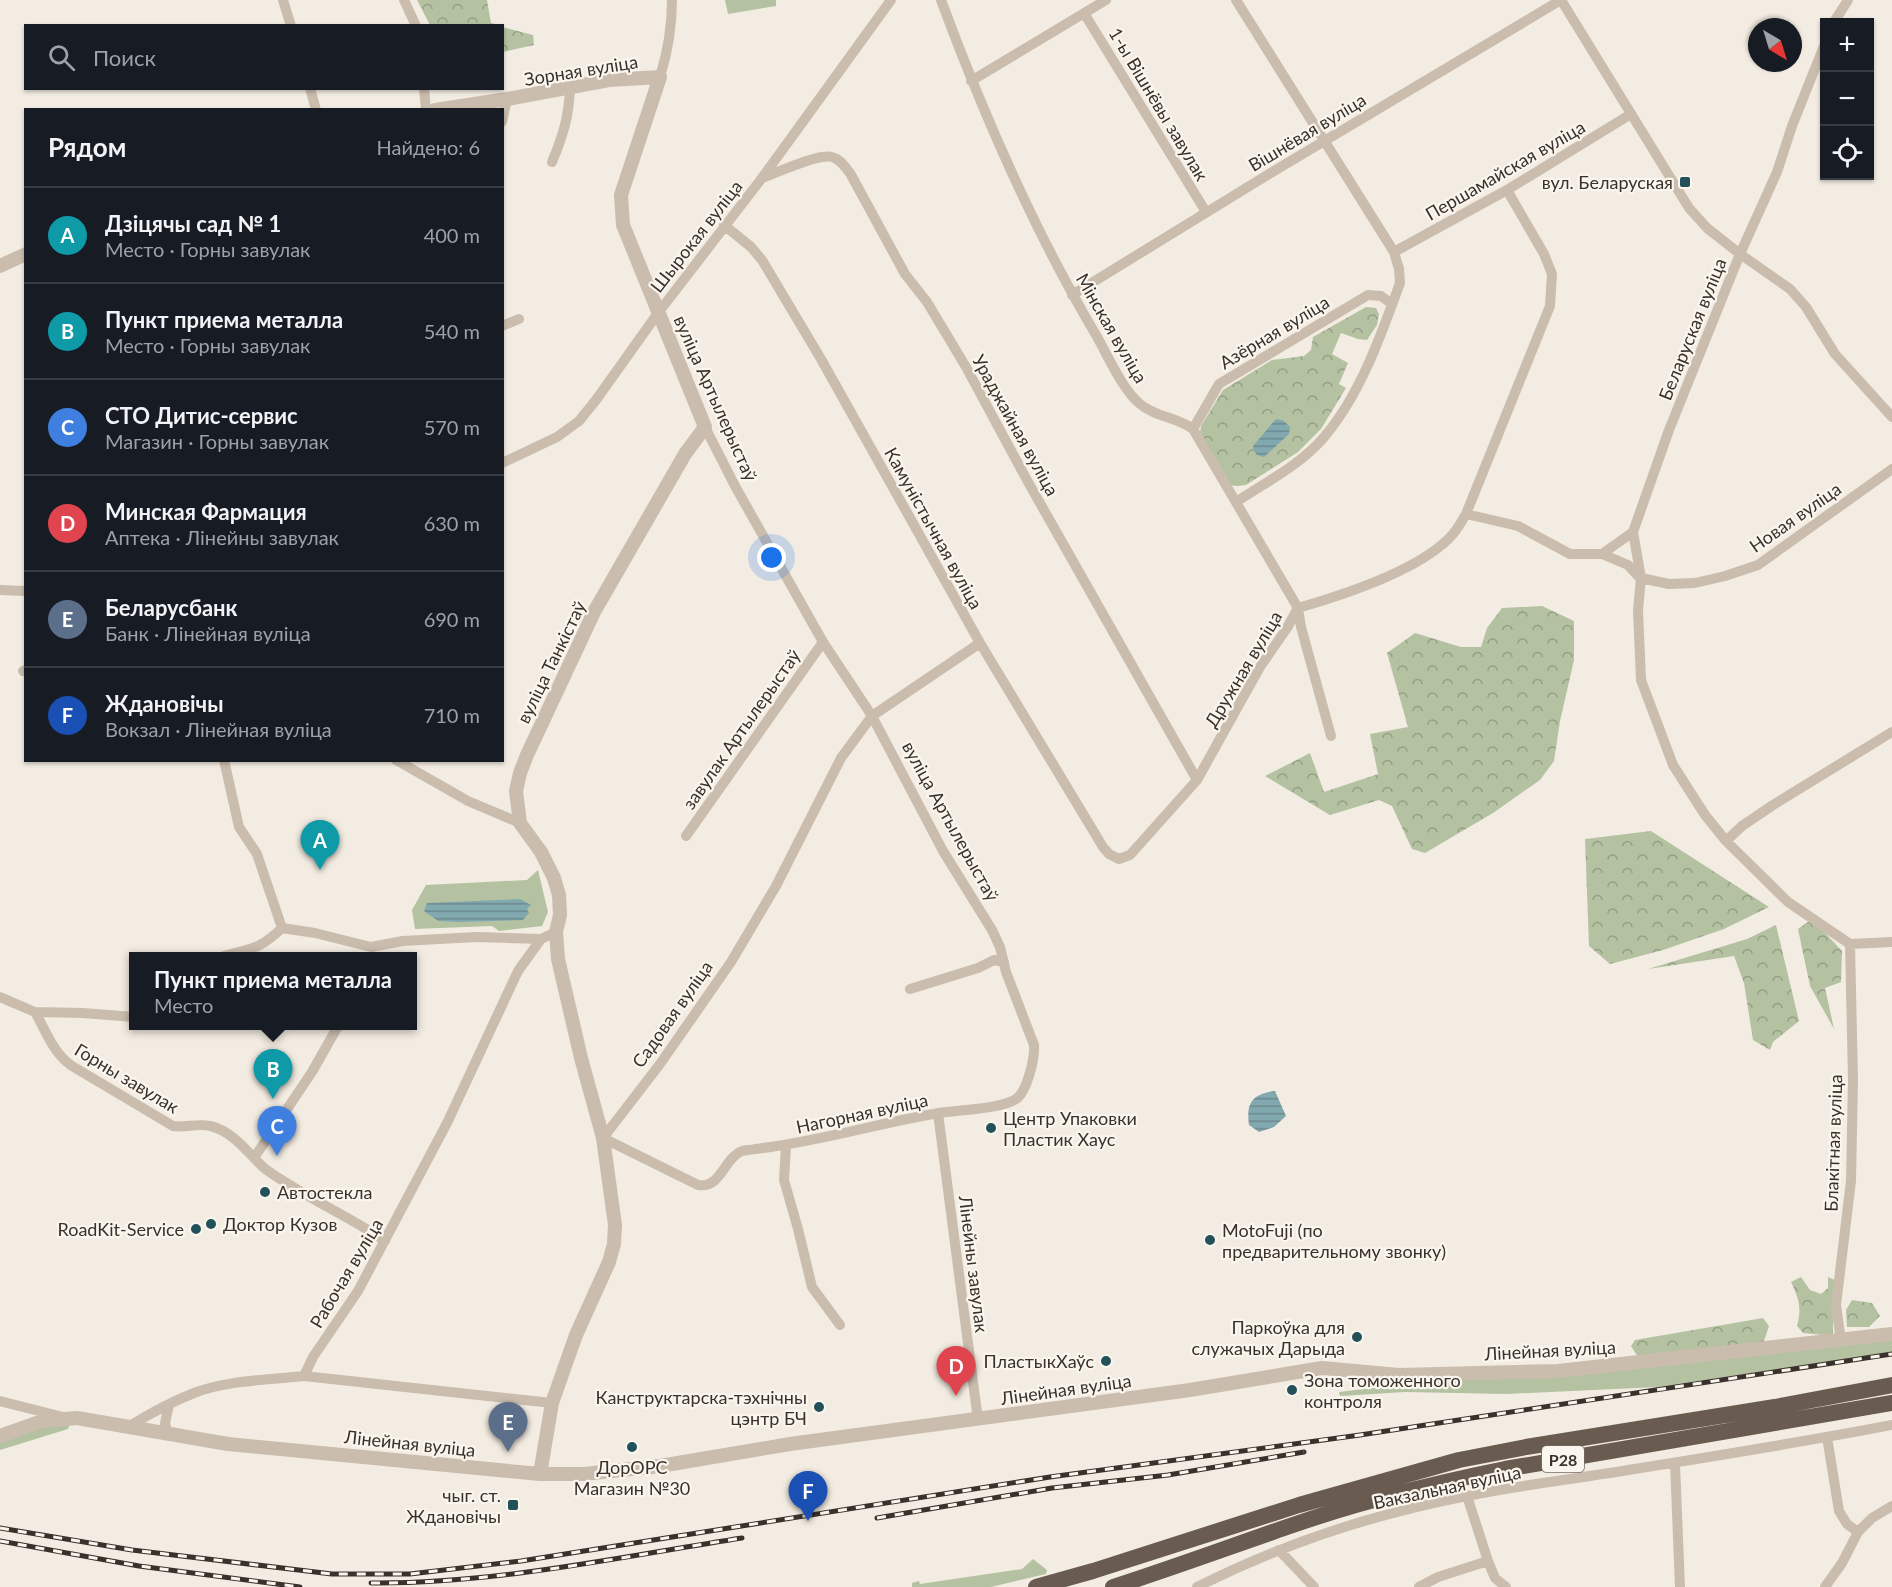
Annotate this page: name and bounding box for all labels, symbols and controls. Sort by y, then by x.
north arrow [1748,18,1802,72]
map controls [1820,18,1874,180]
button: + [1820,18,1874,72]
search box [24,24,504,90]
street label: 1-ы Вішнёвы завулак [1105,24,1214,185]
icon: search [45,41,78,74]
text: Поиск [93,44,156,71]
street label: Зорная вуліца [523,50,639,90]
button: − [1820,72,1874,126]
street label: Вішнёвая вуліца [1244,88,1370,176]
street label: Першамайская вуліца [1421,115,1589,225]
button: locate [1820,126,1874,180]
text: Рядом [48,131,126,163]
text: Найдено: 6 [377,135,480,159]
place label: вул. Беларуская [1542,171,1673,193]
marker: вул. Беларуская [1678,175,1692,189]
street label: Шырокая вуліца [645,176,747,296]
text: Дзіцячы сад № 1 [105,210,281,237]
text: A [61,223,74,247]
text: 400 m [424,223,480,247]
text: Место · Горны завулак [105,237,310,261]
street label: Беларуская вуліца [1653,255,1731,403]
street label: Мінская вуліца [1072,269,1152,387]
street label: Азёрная вуліца [1215,291,1333,373]
text: Пункт приема металла [105,306,343,333]
street label: вуліца Артылерыстаў [670,312,763,485]
text: B [61,319,74,343]
text: 540 m [424,319,480,343]
text: Место · Горны завулак [105,333,310,357]
street label: Ураджайная вуліца [968,351,1064,499]
text: СТО Дитис-сервис [105,402,298,429]
text: C [61,415,74,439]
text: 570 m [424,415,480,439]
text: Магазин · Горны завулак [105,429,329,453]
street label: Камуністычная вуліца [880,443,988,613]
street label: Новая вуліца [1745,477,1845,557]
text: Минская Фармация [105,498,307,525]
text: D [60,511,75,535]
text: 630 m [424,511,480,535]
text: Аптека · Лінейны завулак [105,525,339,549]
your location [757,543,786,572]
text: Беларусбанк [105,594,238,621]
street label: вуліца Танкістаў [512,597,590,727]
text: E [62,607,73,631]
text: 690 m [424,607,480,631]
street label: Дружная вуліца [1200,607,1286,731]
text: Банк · Лінейная вуліца [105,621,311,645]
street label: завулак Артылерыстаў [677,644,805,813]
text: Ждановічы [105,690,223,717]
text: F [62,703,73,727]
text: 710 m [424,703,480,727]
text: Вокзал · Лінейная вуліца [105,717,332,741]
street label: вуліца Артылерыстаў [898,737,1004,905]
pin: A [300,820,340,870]
popup [129,952,417,1030]
street label: Садовая вуліца [627,956,717,1072]
text: Пункт приема металла [154,966,392,993]
text: Место [154,993,213,1017]
street label: Горны завулак [71,1038,184,1118]
pin: B [254,1050,292,1099]
street label: Блакітная вуліца [1820,1074,1846,1212]
street label: Нагорная вуліца [794,1088,930,1138]
pin: C [258,1106,296,1156]
place label: Центр Упаковки Пластик Хаус [1003,1107,1137,1150]
marker: Центр Упаковки Пластик Хаус [984,1121,998,1135]
place label: Автостекла [277,1181,372,1203]
marker: Автостекла [258,1185,272,1199]
street label: Лінейны завулак [955,1193,993,1334]
place label: Доктор Кузов [223,1213,337,1235]
street label: Рабочая вуліца [305,1214,387,1332]
marker: Доктор Кузов [204,1217,218,1231]
place label: RoadKit-Service [58,1218,184,1240]
place label: MotoFuji (по предварительному звонку) [1222,1219,1446,1262]
marker: RoadKit-Service [189,1222,203,1236]
marker: MotoFuji (по предварительному звонку) [1203,1233,1217,1247]
place label: Паркоўка для служачых Дарыда [1191,1316,1345,1359]
marker: Паркоўка для служачых Дарыда [1350,1330,1364,1344]
street label: Лінейная вуліца [1483,1336,1616,1364]
pin: D [936,1346,976,1396]
place label: ПластыкХаўс [984,1350,1094,1372]
marker: ПластыкХаўс [1099,1354,1113,1368]
street label: Лінейная вуліца [998,1369,1133,1409]
place label: Зона томоженного контроля [1304,1369,1461,1412]
marker: Зона томоженного контроля [1285,1383,1299,1397]
place label: Канструктарска-тэхнічны цэнтр БЧ [595,1386,807,1429]
marker: Канструктарска-тэхнічны цэнтр БЧ [812,1400,826,1414]
pin: E [488,1402,528,1452]
street label: Лінейная вуліца [342,1425,477,1461]
marker: ДорОРС Магазин №30 [625,1440,639,1454]
road number: Р28 [1542,1446,1584,1472]
place label: ДорОРС Магазин №30 [574,1456,690,1499]
street label: Вакзальная вуліца [1371,1461,1523,1513]
pin: F [788,1472,828,1521]
place label: чыг. ст. Ждановічы [406,1484,501,1527]
marker: чыг. ст. Ждановічы [506,1498,520,1512]

